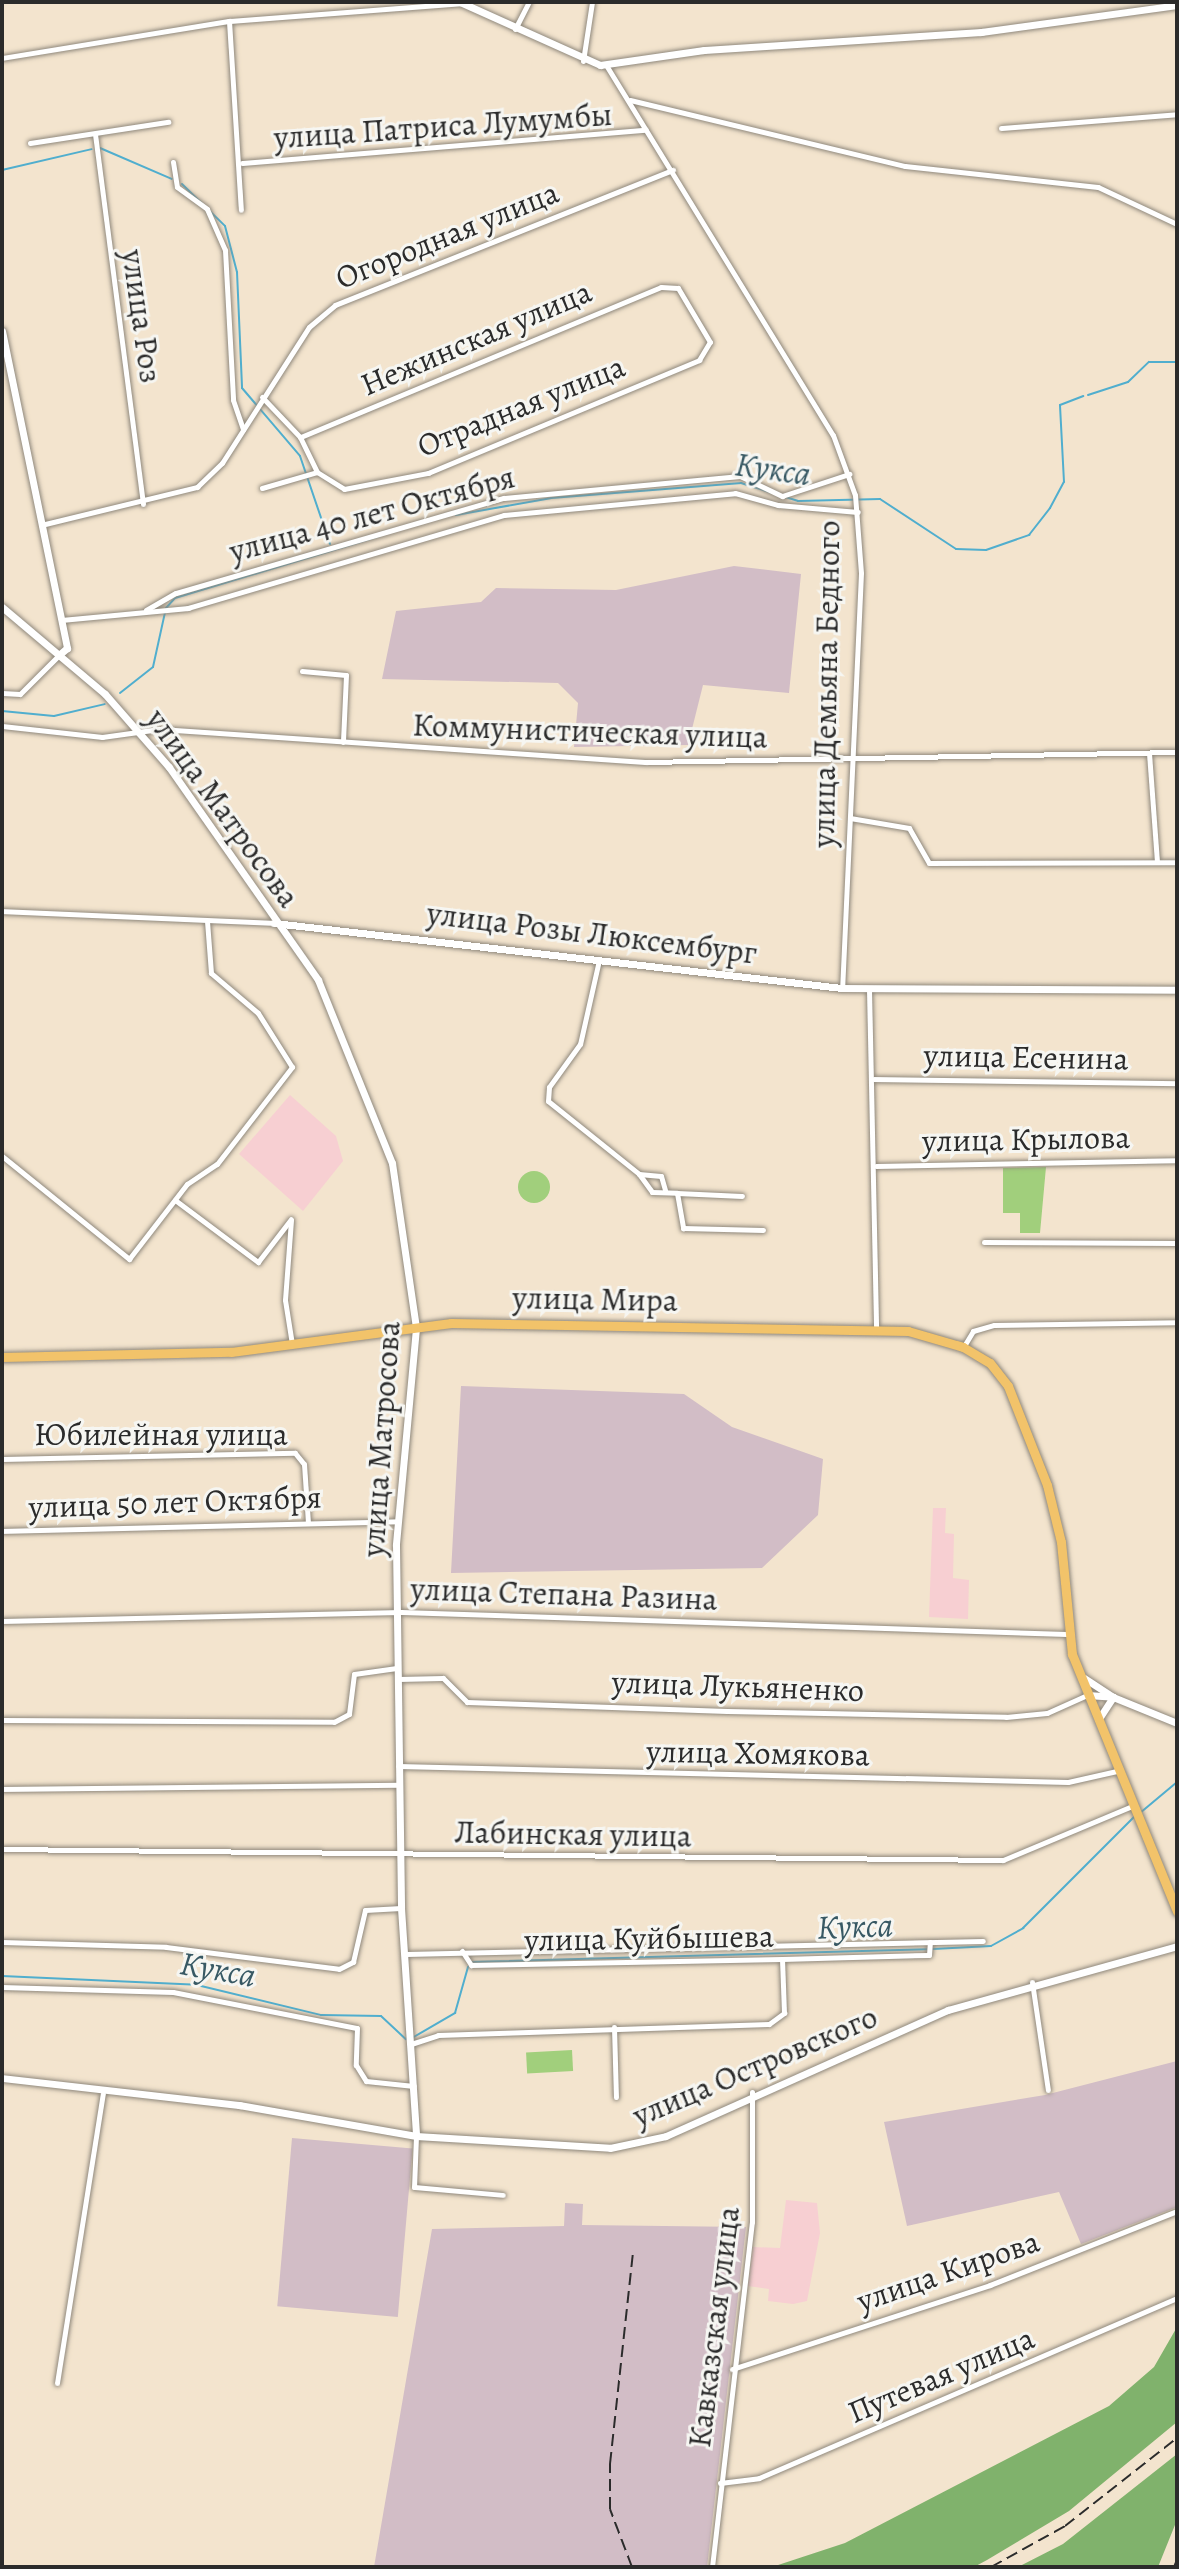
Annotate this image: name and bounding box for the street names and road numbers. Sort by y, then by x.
street label: улица Патриса Лумумбы [272,95,614,157]
street label: Огородная улица [330,173,564,297]
street label: улица Роз [114,247,170,385]
street label: Нежинская улица [355,272,597,404]
street label: Отрадная улица [412,347,630,465]
street label: улица 40 лет Октября [225,457,519,571]
street label: улица Демьяна Бедного [804,520,848,848]
street label: улица Матросова [138,701,308,915]
street label: Коммунистическая улица [412,706,768,756]
street label: улица Розы Люксембург [425,894,759,972]
street label: улица Есенина [923,1036,1129,1078]
street label: улица Крылова [922,1118,1130,1160]
street label: улица Мира [512,1278,678,1320]
street label: улица Матросова [354,1320,408,1558]
street label: Юбилейная улица [34,1415,288,1453]
street label: улица 50 лет Октября [28,1478,322,1526]
street label: улица Степана Разина [410,1569,718,1619]
street label: улица Лукьяненко [611,1662,865,1710]
street label: улица Хомякова [646,1732,870,1774]
street label: Лабинская улица [454,1813,692,1855]
street label: улица Куйбышева [524,1917,774,1959]
street label: улица Островского [627,1997,883,2135]
street label: Кавказская улица [680,2204,748,2450]
street label: улица Кирова [852,2222,1044,2320]
street label: Путевая улица [842,2319,1040,2431]

